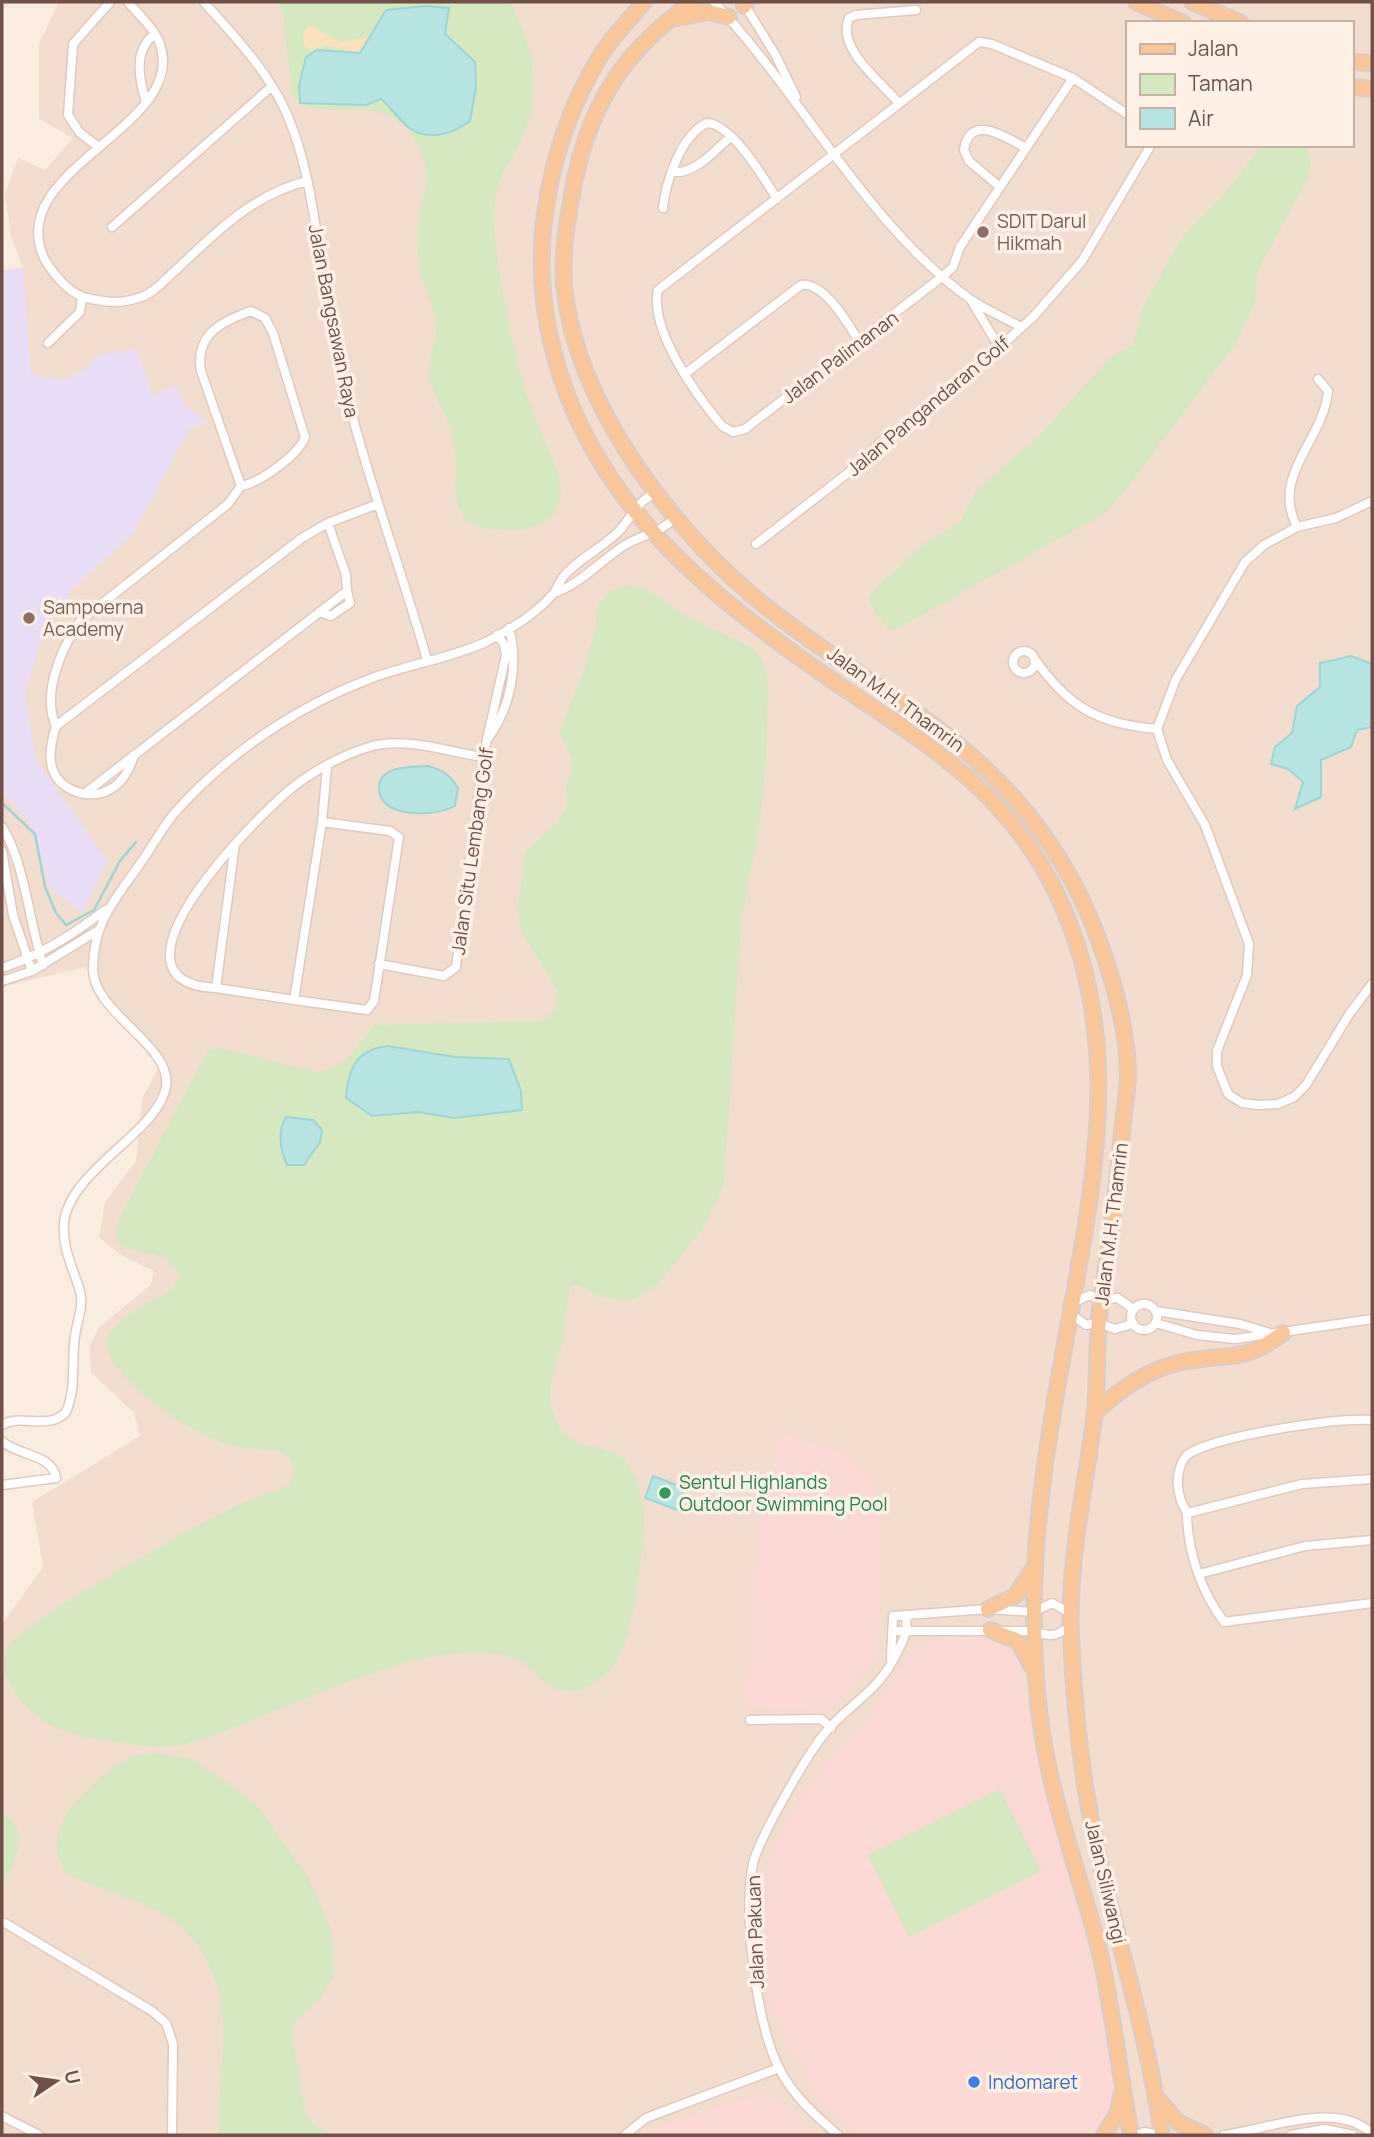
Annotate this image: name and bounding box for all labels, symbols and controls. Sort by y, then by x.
legend [1126,21,1353,147]
text: Jalan [1188,34,1238,62]
text: Taman [1188,69,1253,97]
text: Air [1188,104,1214,132]
place label: SDIT Darul Hikmah [997,208,1086,256]
street label: Jalan Bangsawan Raya [303,222,365,420]
marker: SDIT Darul Hikmah [975,224,991,240]
street label: Jalan Palimanan [776,305,904,409]
street label: Jalan Pangandaran Golf [841,330,1015,482]
place label: Sampoerna Academy [43,594,144,642]
marker: Sampoerna Academy [21,610,37,626]
street label: Jalan M.H. Thamrin [822,640,970,758]
street label: Jalan Situ Lembang Golf [445,746,499,956]
street label: Jalan M.H. Thamrin [1088,1141,1134,1307]
place label: Sentul Highlands Outdoor Swimming Pool [679,1469,888,1517]
marker: Sentul Highlands Outdoor Swimming Pool [657,1485,673,1501]
street label: Jalan Siliwangi [1079,1818,1133,1946]
street label: Jalan Pakuan [740,1875,770,1989]
north arrow [21,2046,91,2116]
text: U [58,2068,87,2087]
place label: Indomaret [988,2069,1078,2095]
marker: Indomaret [966,2074,982,2090]

